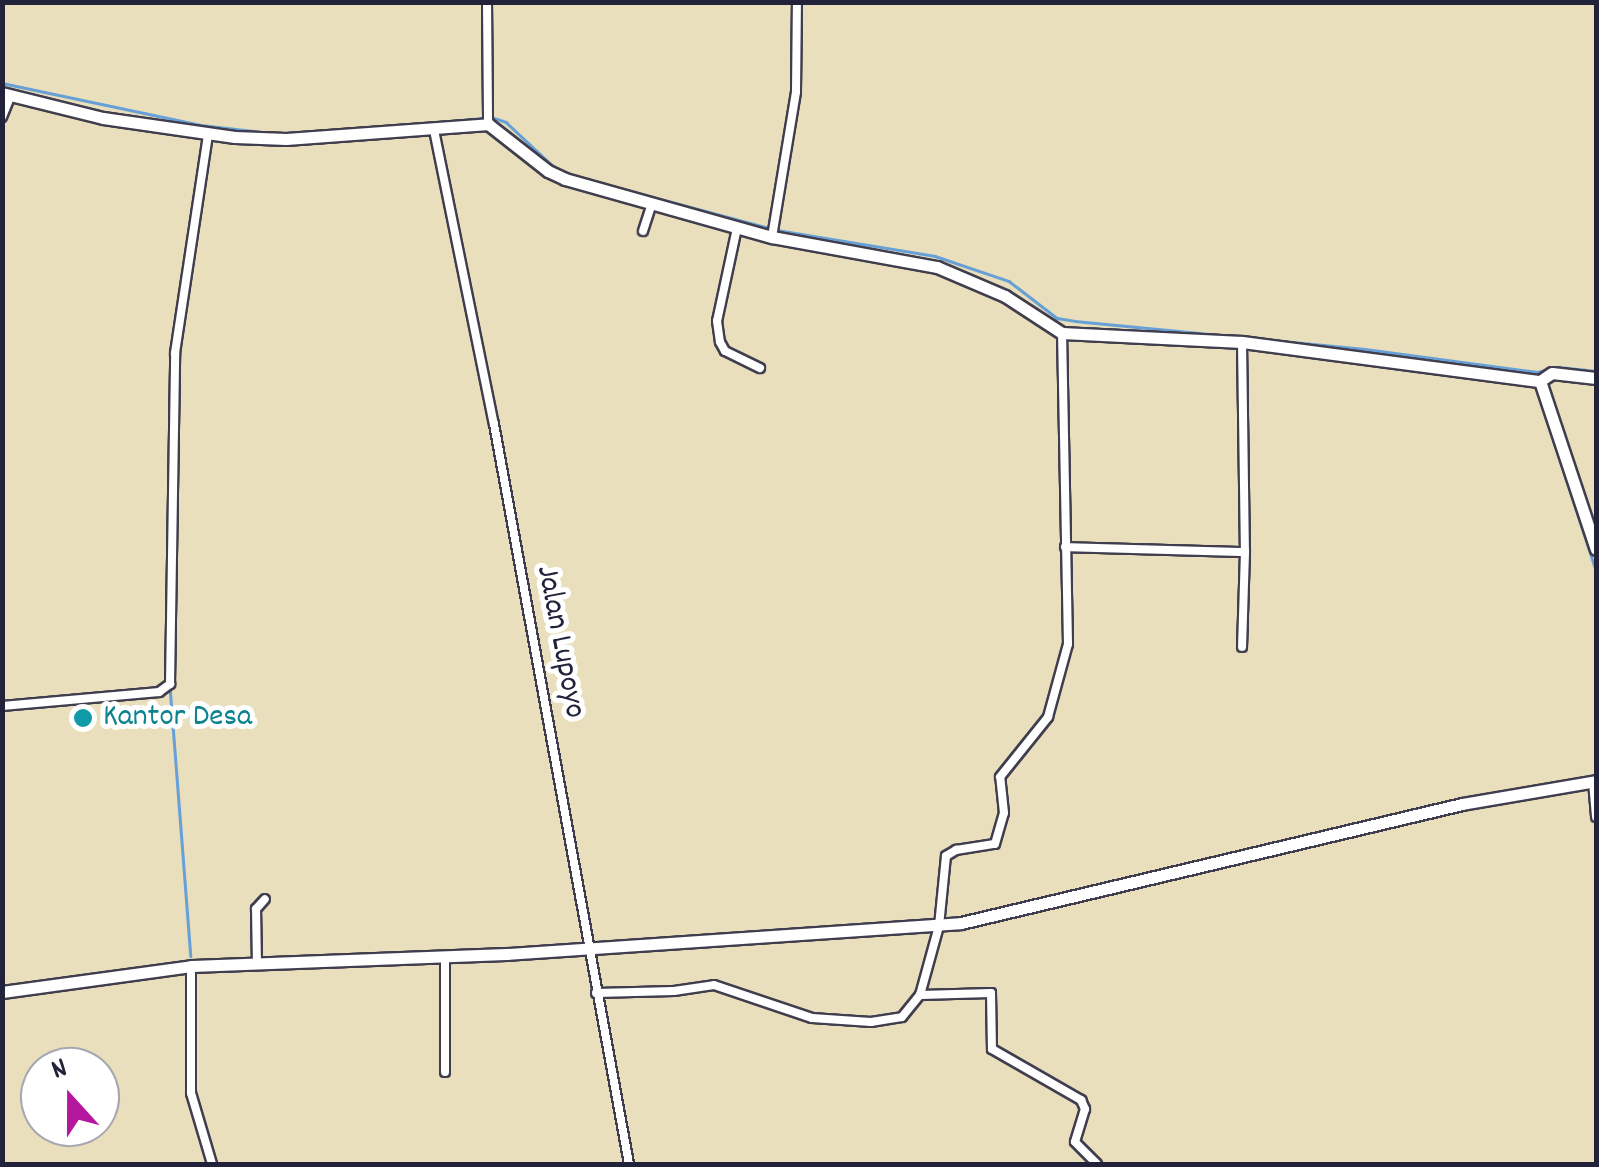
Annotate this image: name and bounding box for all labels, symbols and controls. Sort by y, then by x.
street label: Jalan Lupoyo [525,563,593,721]
place label: Kantor Desa [103,699,252,737]
marker: Kantor Desa [72,707,94,729]
north arrow [20,1047,120,1147]
text: N [46,1050,74,1092]

